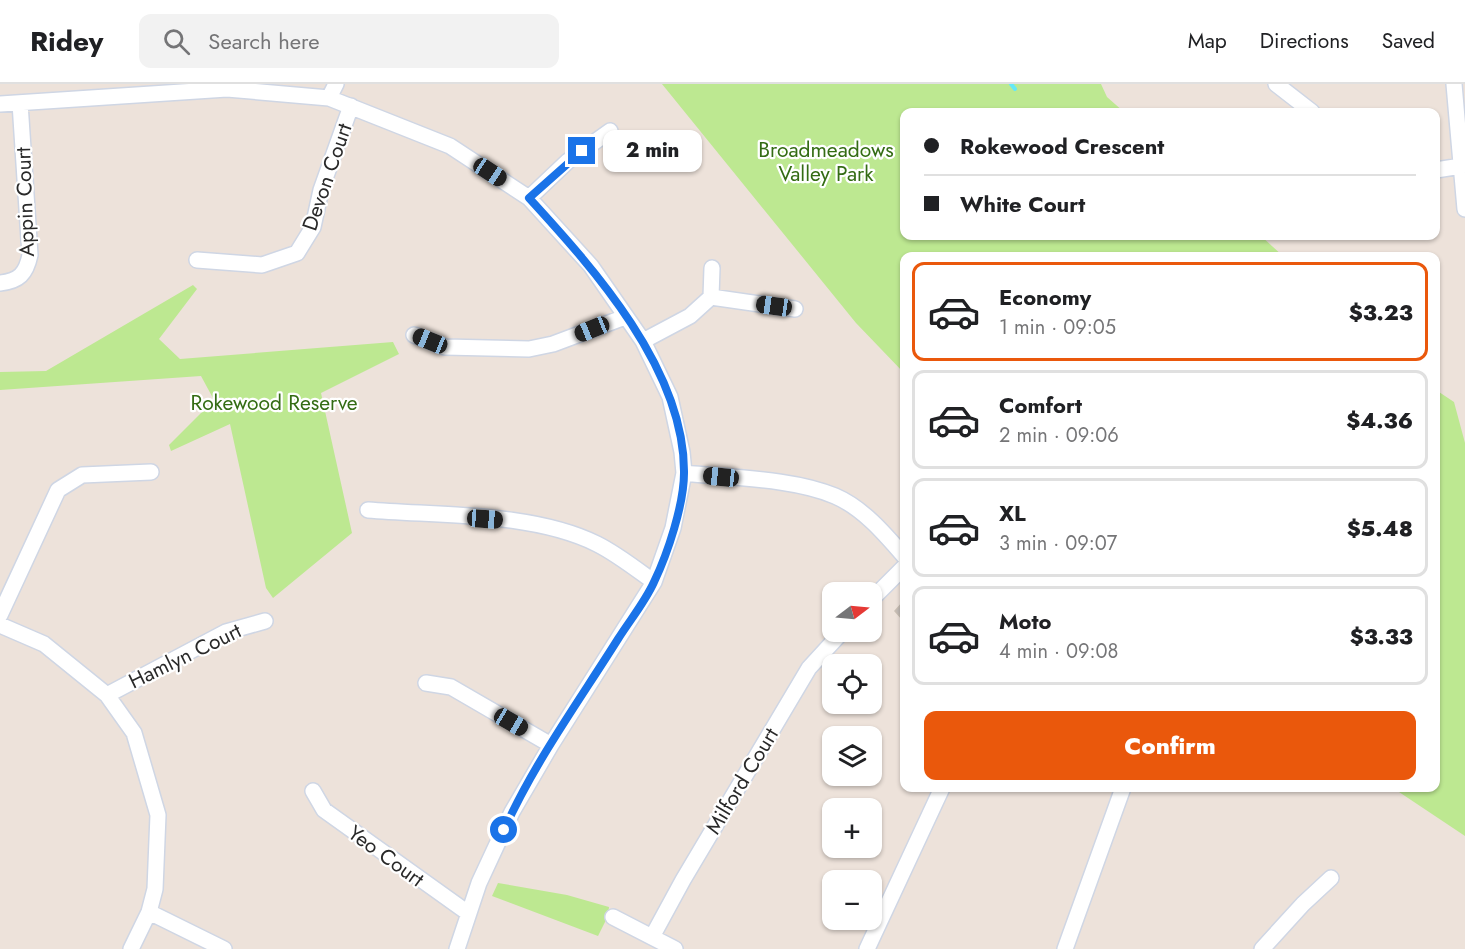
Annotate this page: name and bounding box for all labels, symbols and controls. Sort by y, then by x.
search box [139,14,559,68]
text: Ridey [30,21,103,62]
icon: search [160,25,193,58]
text: Search here [208,25,320,57]
text: Map [1188,26,1227,56]
text: Directions [1260,26,1349,56]
text: Saved [1382,26,1435,56]
street label: Devon Court [295,119,359,235]
callout: 2 min [603,130,702,172]
text: Rokewood Crescent [960,130,1164,162]
park label: Broadmeadows Valley Park [758,135,894,189]
text: 2 min [626,136,679,165]
route end [568,137,595,164]
street label: Appin Court [8,147,42,257]
car [470,155,510,189]
text: White Court [960,188,1085,220]
text: Economy [999,281,1091,313]
icon: car [927,285,981,339]
car [755,295,793,317]
text: $3.23 [1349,296,1413,328]
text: 1 min · 09:05 [999,313,1116,342]
car [572,314,612,344]
car [410,326,450,356]
park label: Rokewood Reserve [190,388,358,418]
text: Comfort [999,389,1082,421]
icon: car [927,393,981,447]
text: $4.36 [1346,404,1413,436]
text: 2 min · 09:06 [999,421,1119,450]
car [702,466,740,488]
text: XL [999,497,1026,529]
icon: car [927,501,981,555]
car [466,509,504,529]
text: $5.48 [1347,512,1413,544]
text: 3 min · 09:07 [999,529,1117,558]
north arrow [822,582,882,642]
map controls [822,582,882,930]
text: Moto [999,605,1052,637]
icon: car [927,609,981,663]
street label: Hamlyn Court [124,616,246,696]
text: $3.33 [1350,620,1413,652]
text: 4 min · 09:08 [999,637,1118,666]
button: locate [822,654,882,714]
car [491,705,531,739]
button: Confirm [924,711,1416,780]
street label: Milford Court [698,722,786,840]
button: layers [822,726,882,786]
button: + [822,798,882,858]
route start [490,816,517,843]
street label: Yeo Court [342,818,430,894]
button: − [822,870,882,930]

